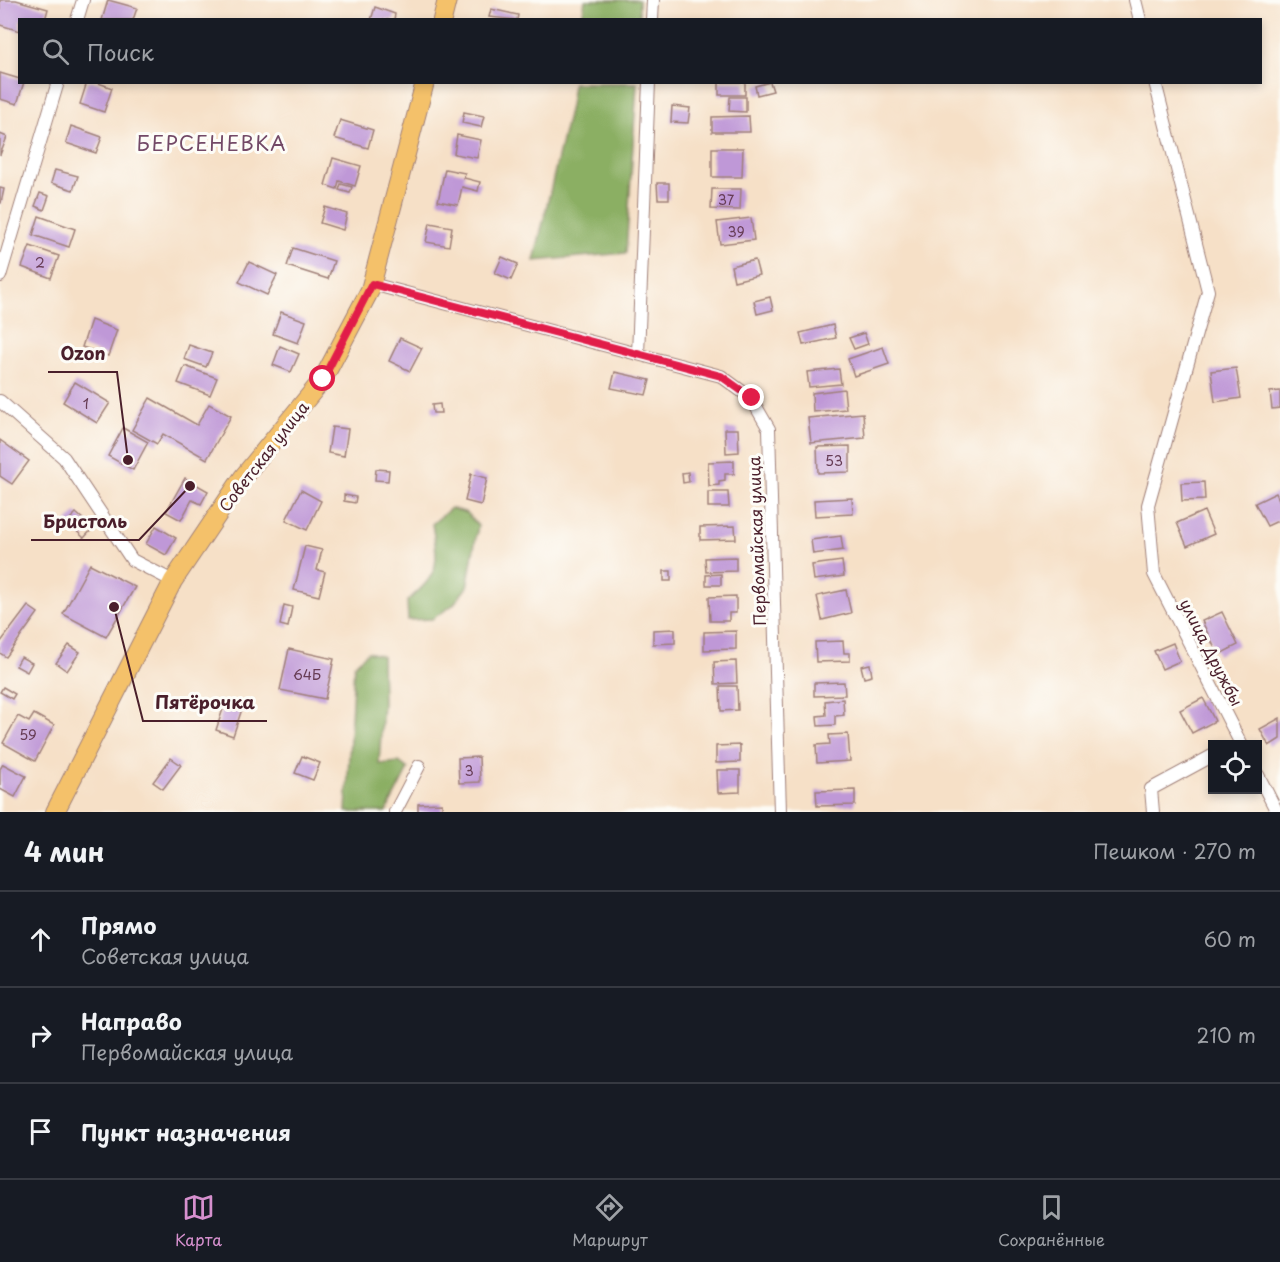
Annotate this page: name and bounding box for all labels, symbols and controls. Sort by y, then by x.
search box [18,18,1262,84]
icon: search [39,35,72,68]
text: Поиск [87,35,154,68]
district label: БЕРСЕНЕВКА [137,128,287,158]
house number: 37 [718,189,735,210]
house number: 39 [727,221,745,242]
house number: 2 [35,252,45,273]
callout: Ozon [48,336,117,372]
text: Ozon [60,339,106,366]
route start [309,365,335,391]
route end [738,384,764,410]
house number: 1 [83,393,89,414]
street label: Советская улица [212,396,314,516]
house number: 53 [825,450,843,471]
street label: Первомайская улица [741,456,771,626]
callout: Бристоль [31,504,139,540]
text: Бристоль [43,507,127,534]
street label: улица Дружбы [1175,594,1249,710]
house number: 64Б [293,664,321,685]
callout: Пятёрочка [143,685,267,721]
text: Пятёрочка [155,688,256,715]
house number: 59 [19,724,37,745]
map controls [1208,740,1262,794]
button: locate [1208,740,1262,794]
house number: 3 [464,760,474,781]
text: 4 мин [24,832,105,871]
text: Пешком · 270 m [1093,836,1256,866]
text: Прямо [81,908,156,941]
icon: ahead [24,923,57,956]
text: 60 m [1204,924,1256,954]
text: Советская улица [81,941,249,971]
text: Направо [81,1004,182,1037]
icon: right [24,1019,57,1052]
text: 210 m [1197,1020,1256,1050]
text: Первомайская улица [81,1037,293,1067]
icon: arrive [24,1115,57,1148]
text: Пункт назначения [81,1115,291,1148]
tab: Карта [175,1191,222,1251]
tab: Маршрут [572,1191,648,1251]
tab: Сохранённые [998,1191,1105,1251]

